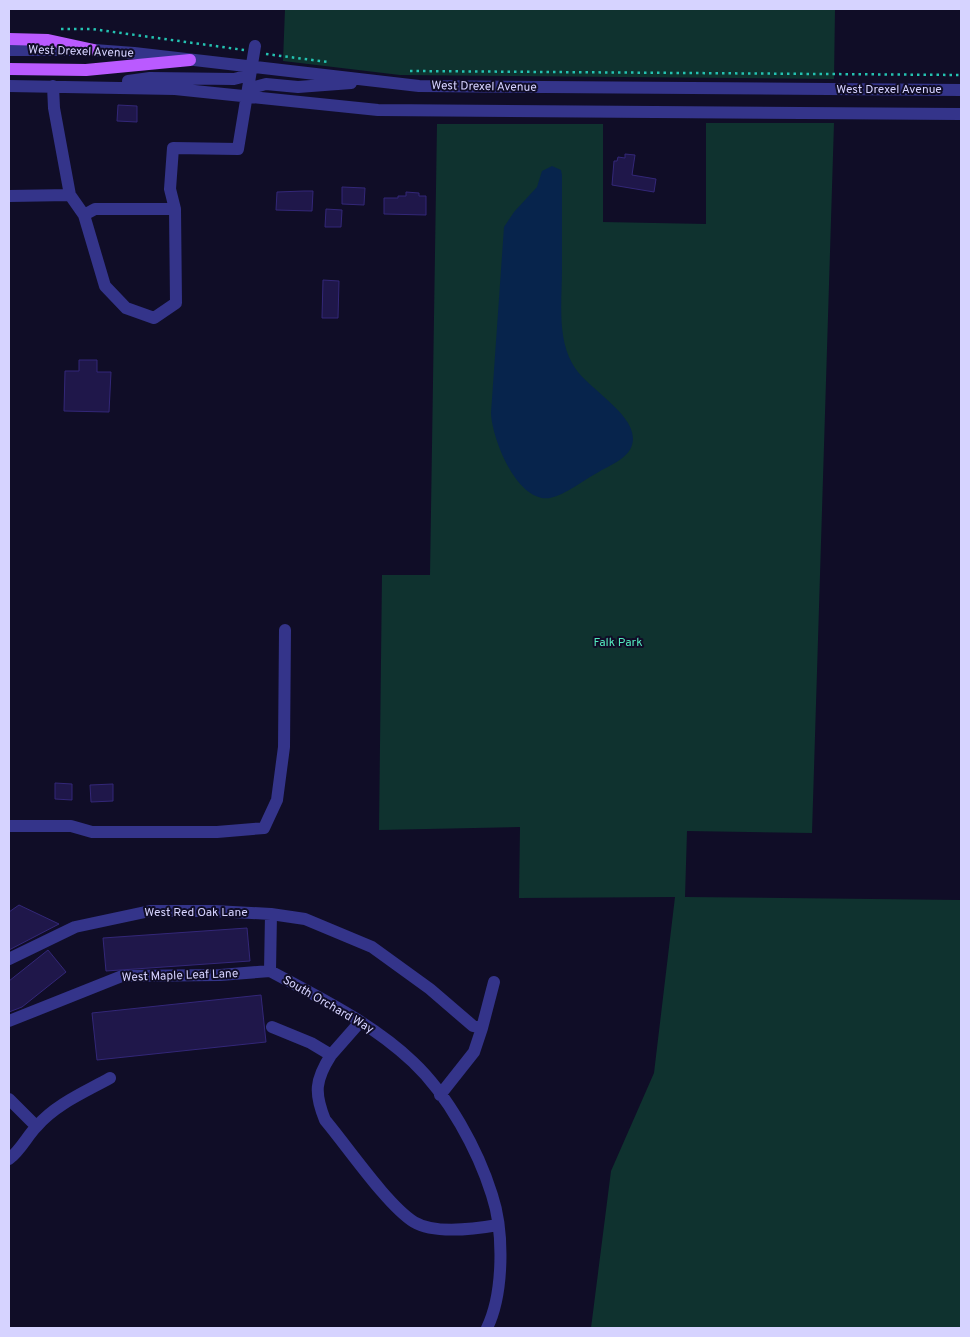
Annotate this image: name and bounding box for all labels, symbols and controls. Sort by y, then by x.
street label: West Drexel Avenue [28,42,134,62]
street label: West Drexel Avenue [431,78,537,96]
street label: West Drexel Avenue [836,82,942,98]
park label: Falk Park [593,635,643,651]
street label: West Red Oak Lane [144,905,248,921]
street label: West Maple Leaf Lane [121,966,239,986]
street label: South Orchard Way [279,972,377,1038]

